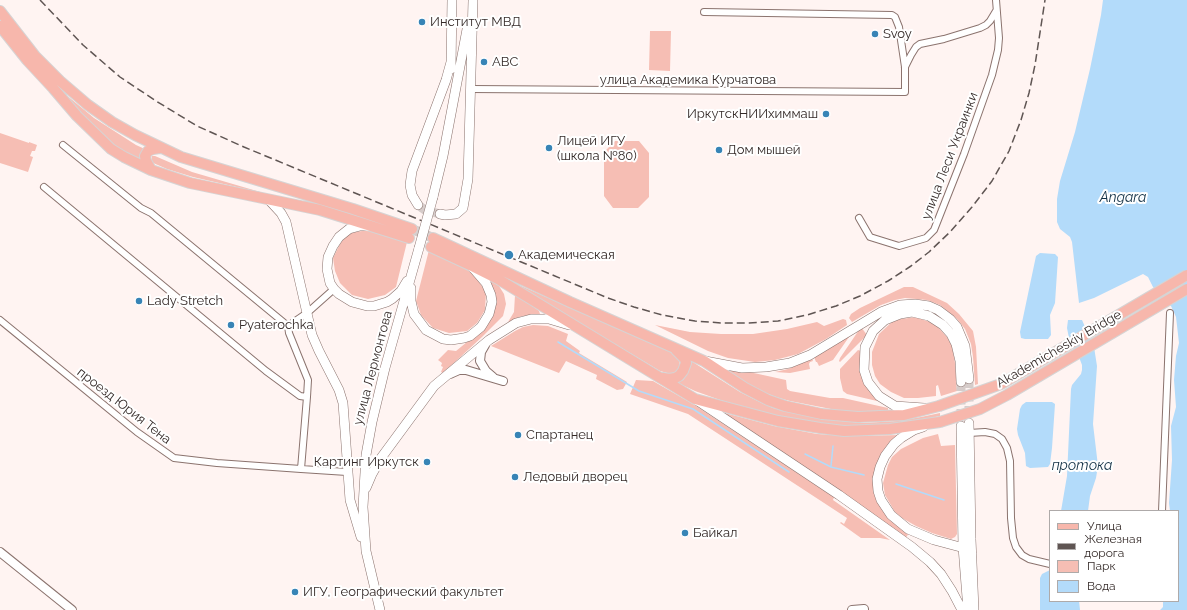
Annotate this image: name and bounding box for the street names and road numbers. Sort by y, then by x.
street label: улица Академика Курчатова [600,72,776,88]
street label: улица Леси Украинки [919,90,981,222]
street label: Akademicheskiy Bridge [994,307,1124,391]
street label: улица Лермонтова [350,309,396,427]
street label: проезд Юрия Тена [74,365,174,447]

